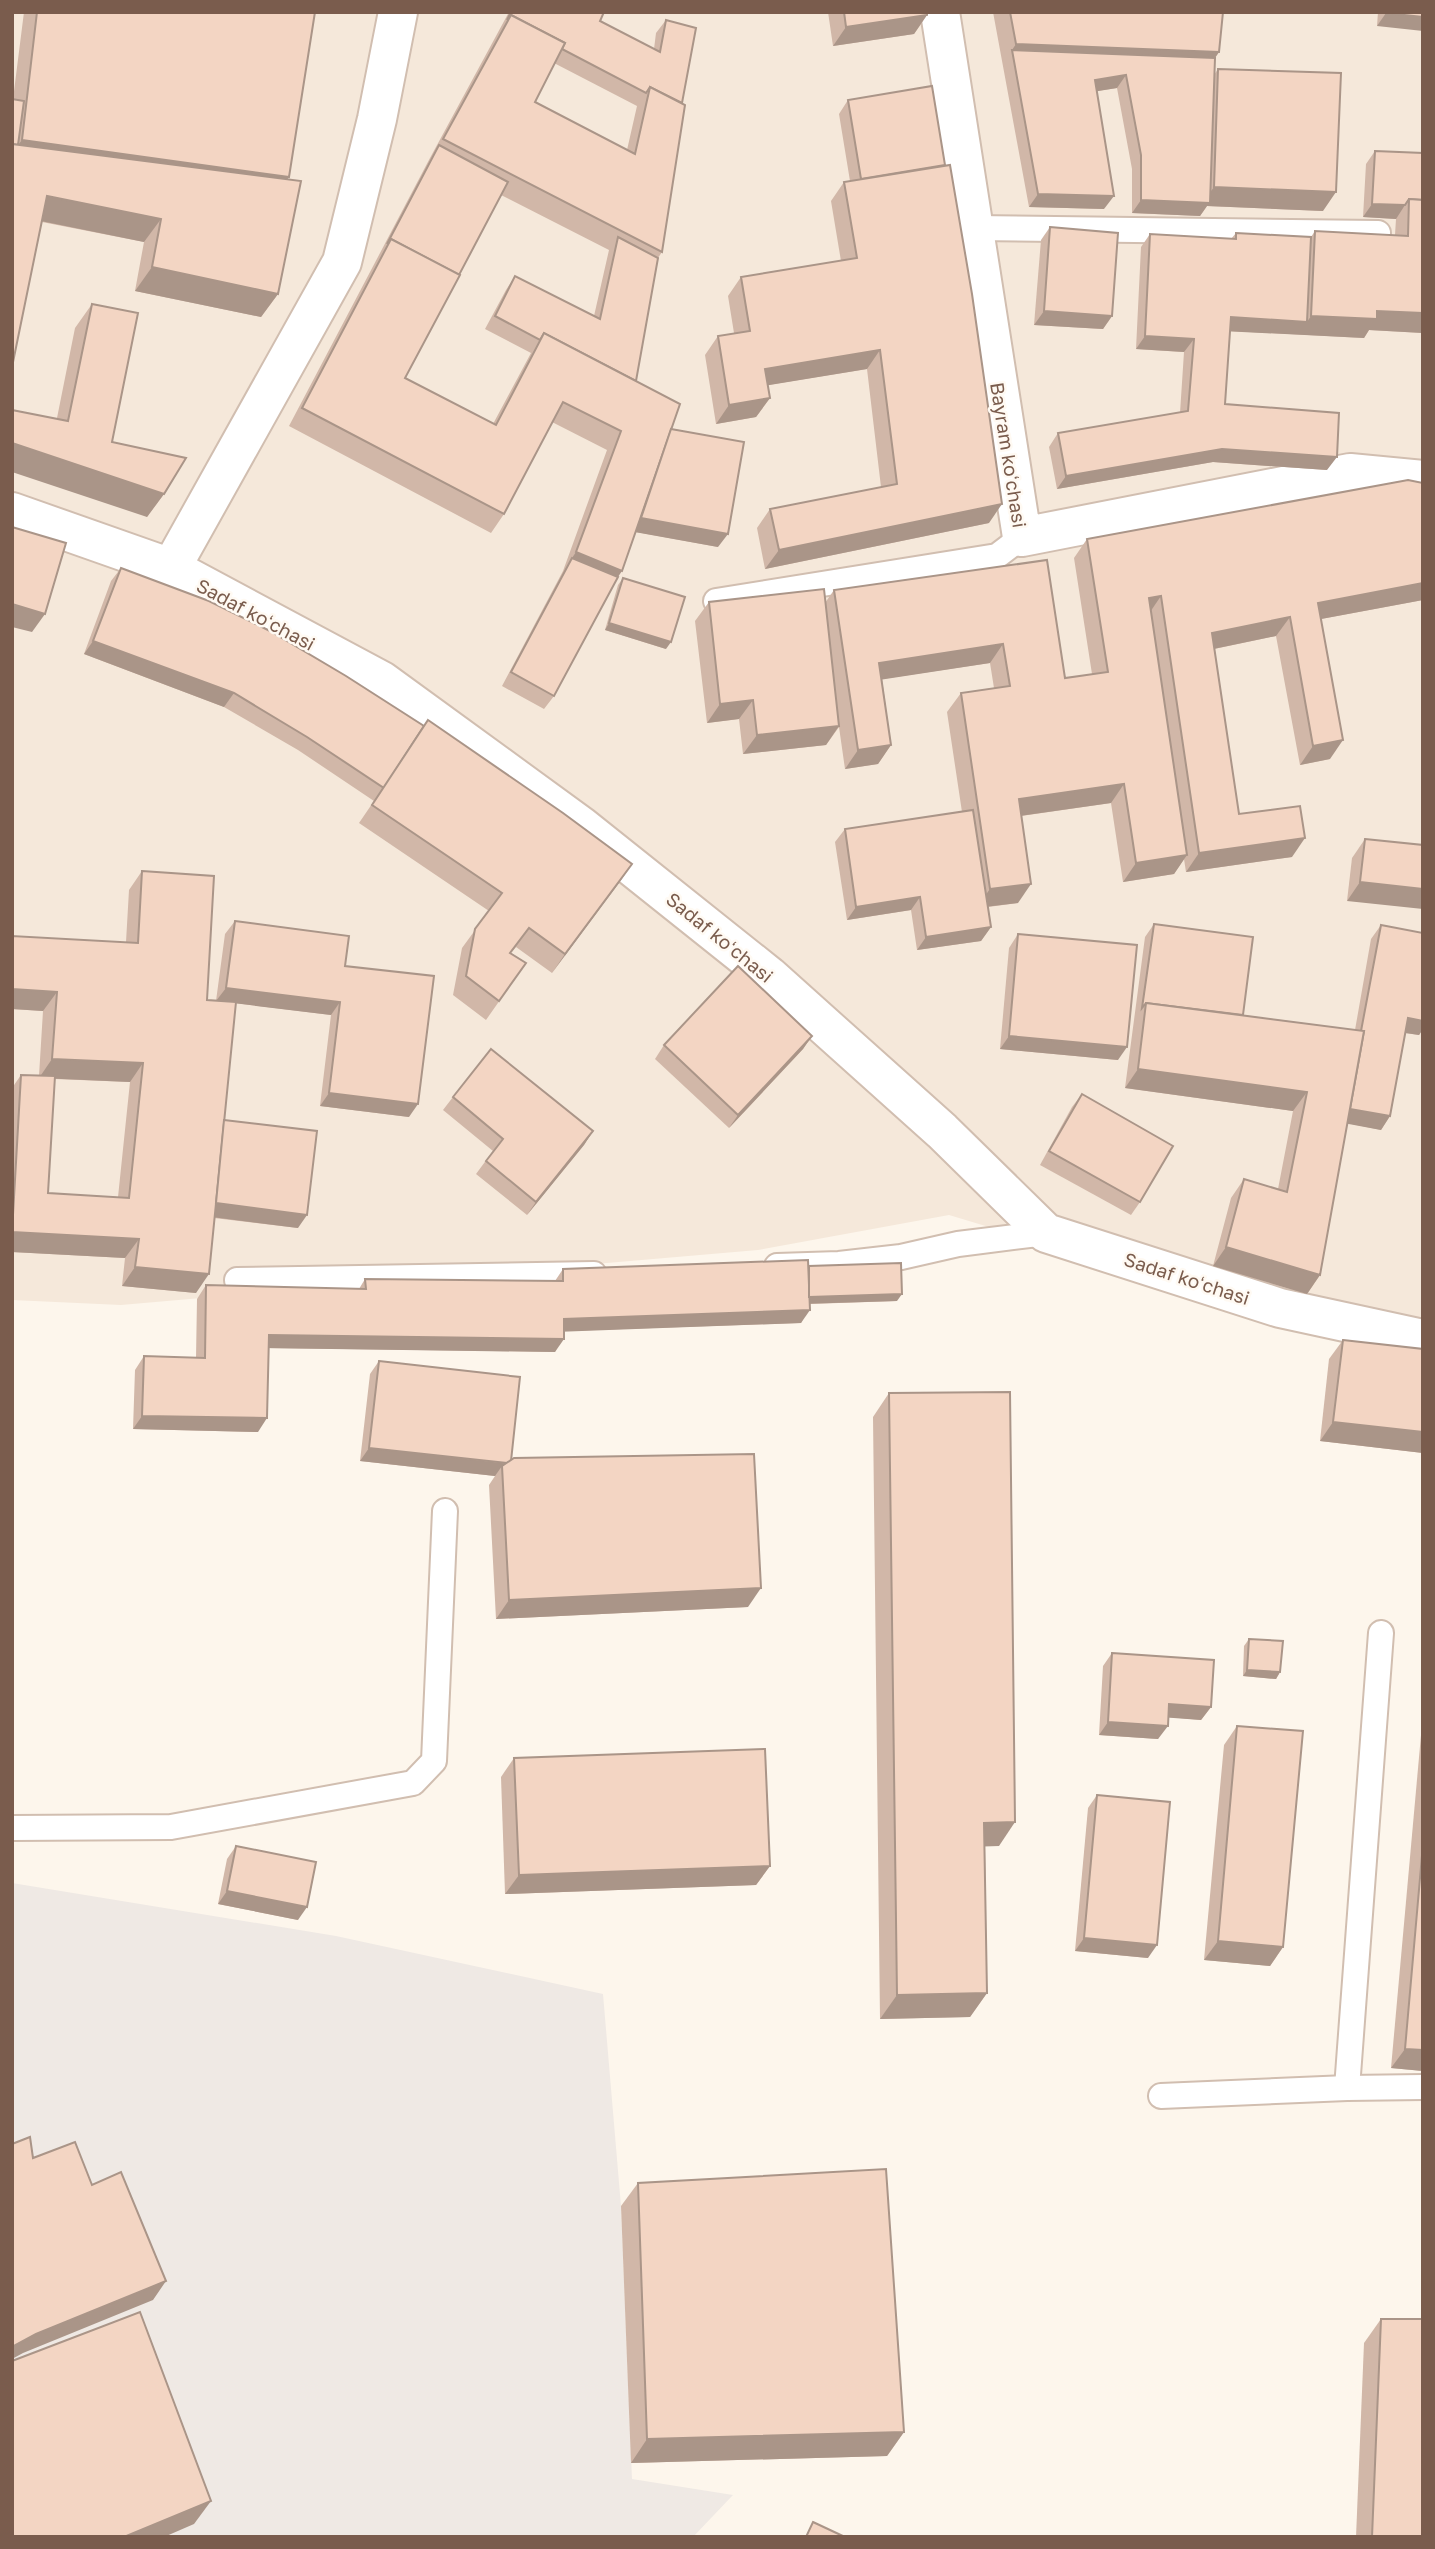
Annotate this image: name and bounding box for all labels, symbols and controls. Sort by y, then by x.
street label: Bayram koʻchasi [986,381,1032,529]
street label: Sadaf koʻchasi [193,573,319,655]
street label: Sadaf koʻchasi [662,887,778,987]
street label: Sadaf koʻchasi [1121,1247,1253,1309]

